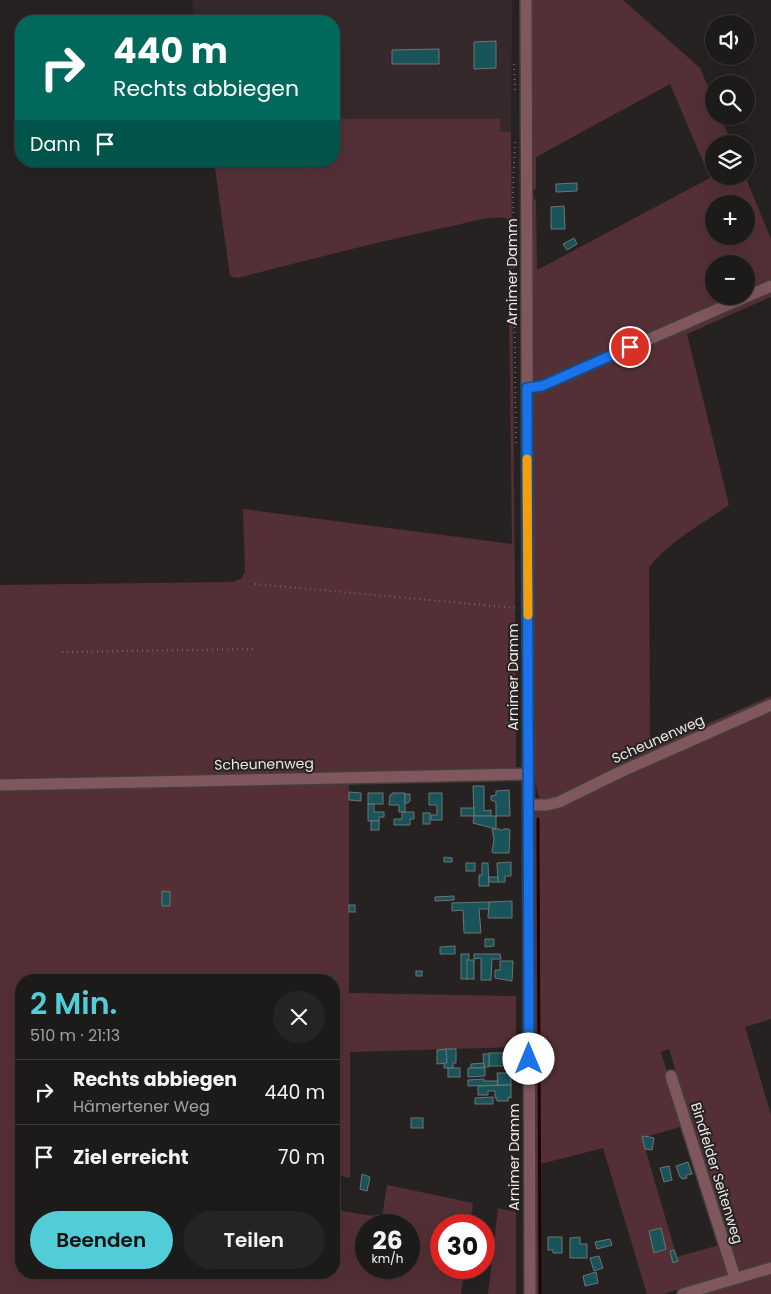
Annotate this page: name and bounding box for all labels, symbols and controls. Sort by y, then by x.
map controls [705,15,755,305]
button: sound [705,15,755,65]
text: 440 m [113,26,228,75]
icon: right [30,35,95,100]
text: Rechts abbiegen [113,73,299,104]
button: search [705,75,755,125]
icon: arrive [91,130,119,158]
text: Dann [30,131,81,158]
button: layers [705,135,755,185]
button: + [705,195,755,245]
street label: Arnimer Damm [502,218,522,326]
button: − [705,255,755,305]
pin [609,326,651,368]
icon: arrive [616,333,644,361]
street label: Arnimer Damm [503,623,523,731]
street label: Scheunenweg [608,710,708,768]
street label: Scheunenweg [214,753,314,775]
text: 2 Min. [30,982,117,1025]
button: close [273,991,325,1043]
text: 510 m · 21:13 [30,1024,120,1047]
position arrow [502,1032,554,1084]
text: Rechts abbiegen [73,1066,237,1093]
icon: right [30,1078,58,1106]
text: 440 m [265,1079,325,1106]
text: Hämertener Weg [73,1095,210,1118]
street label: Bindfelder Seitenweg [686,1100,748,1246]
street label: Arnimer Damm [504,1103,524,1211]
icon: arrive [30,1143,58,1171]
text: Ziel erreicht [73,1144,189,1171]
text: 70 m [278,1144,325,1171]
button: Beenden [30,1211,173,1269]
button: Teilen [183,1211,325,1269]
speed limit sign: 30 [430,1214,495,1279]
text: 26 [372,1223,403,1258]
text: km/h [372,1250,403,1267]

